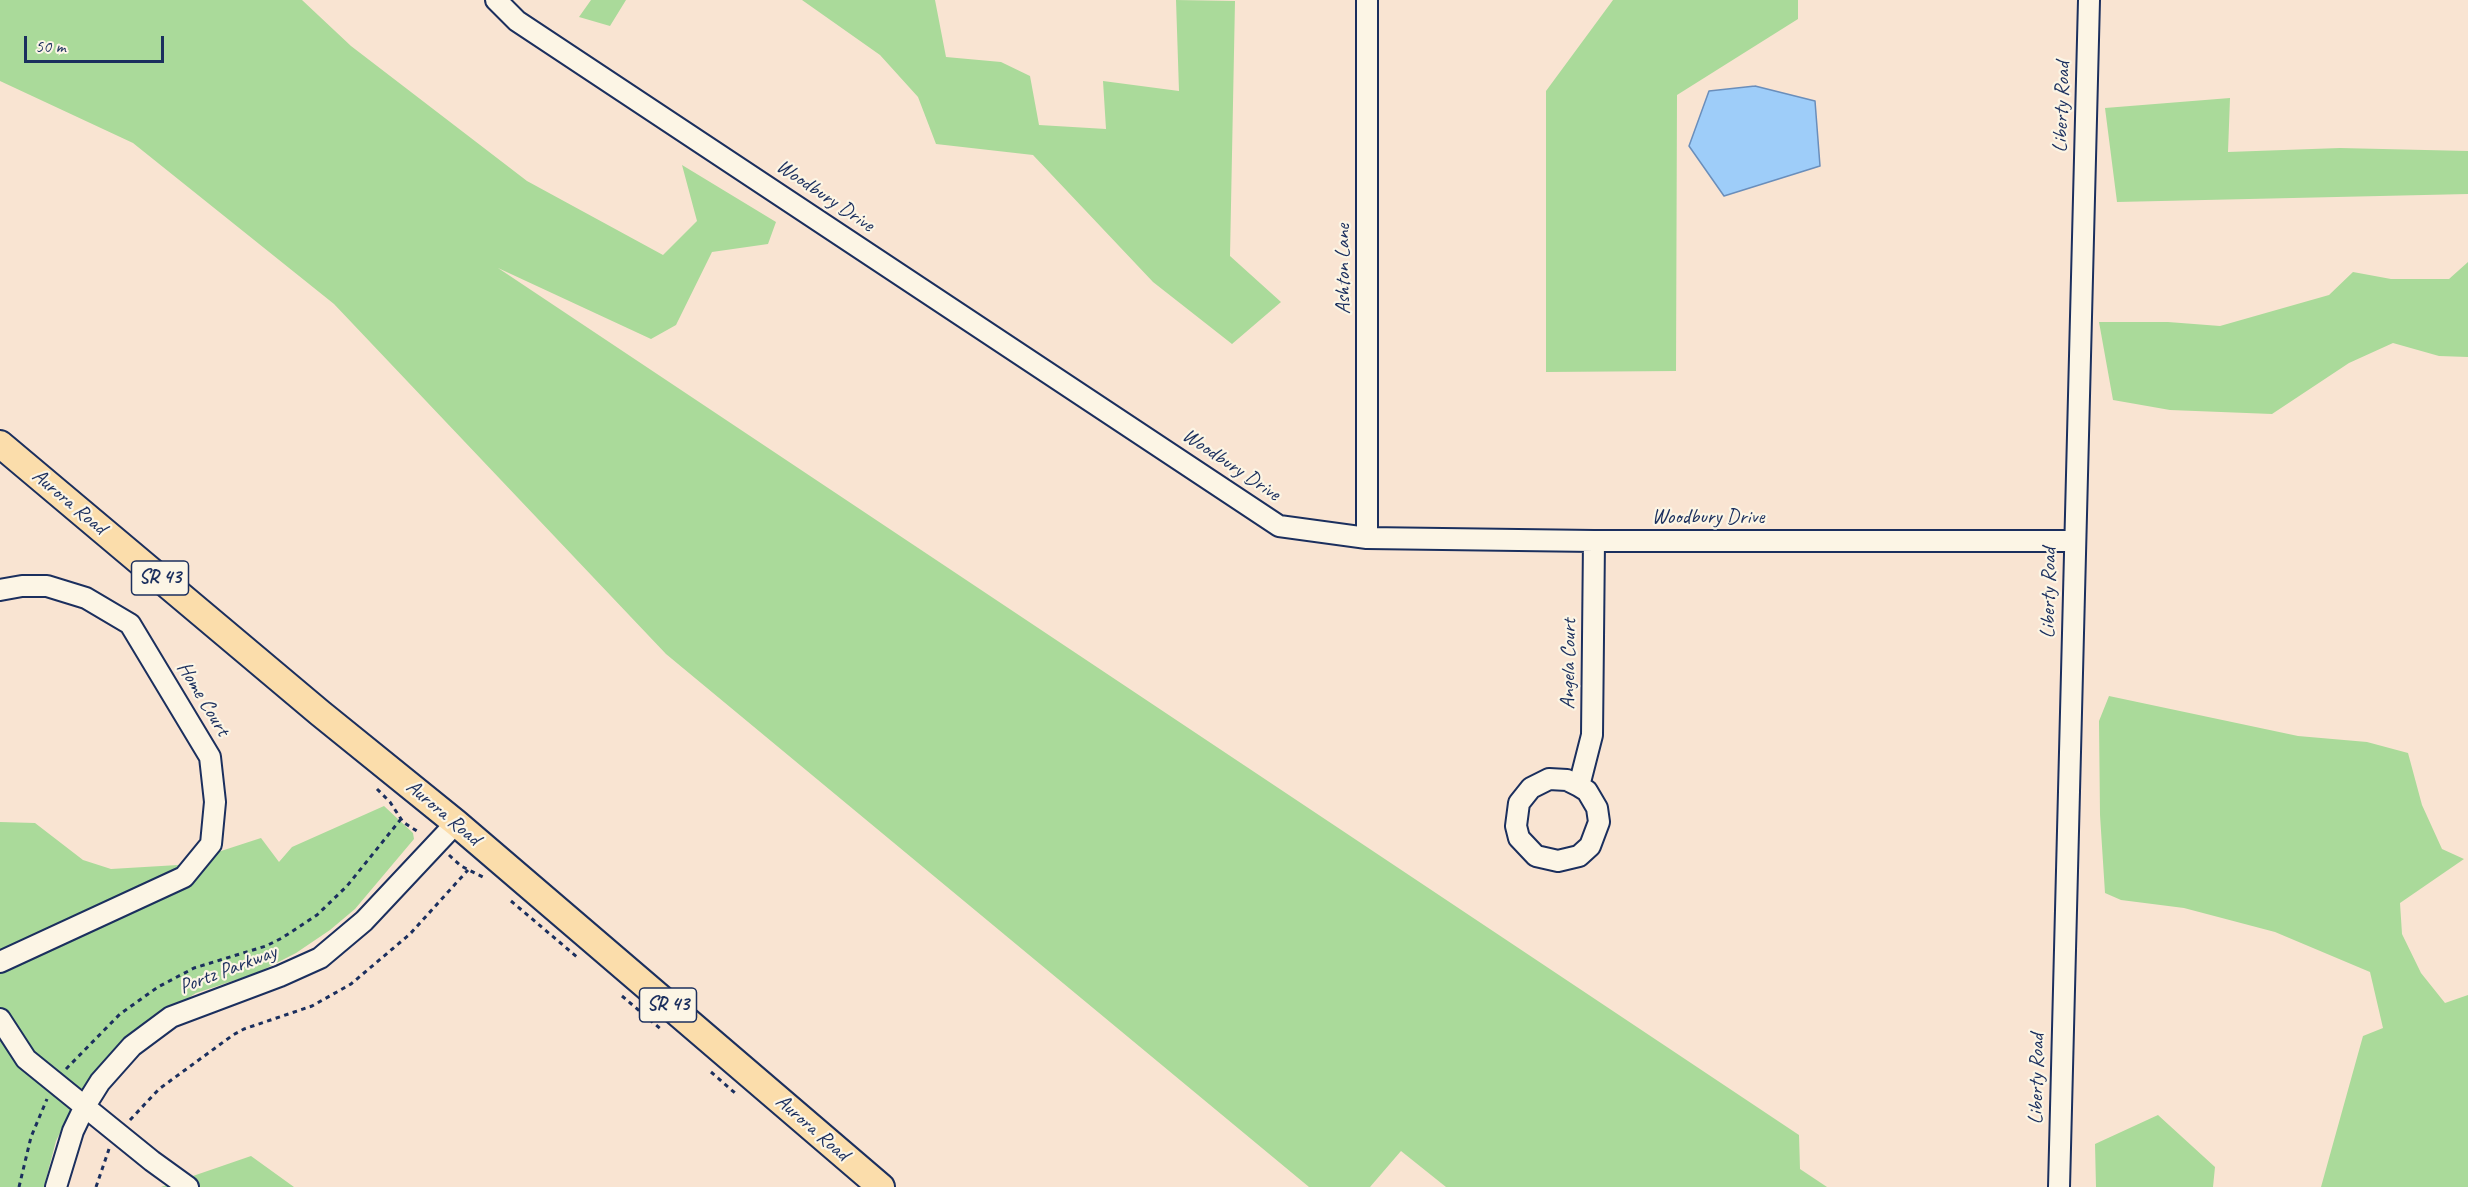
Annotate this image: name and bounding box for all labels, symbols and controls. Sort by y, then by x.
scale bar [27,24,166,62]
text: 50 m [35,35,66,57]
street label: Liberty Road [2048,61,2076,153]
street label: Woodbury Drive [771,154,879,238]
street label: Ashton Lane [1330,224,1356,314]
street label: Woodbury Drive [1177,423,1285,507]
street label: Aurora Road [27,464,111,540]
street label: Woodbury Drive [1652,504,1764,530]
street label: Liberty Road [2036,547,2062,639]
road number: SR 43 [132,561,188,595]
street label: Angela Court [1556,618,1582,710]
street label: Home Court [171,657,235,741]
street label: Aurora Road [401,775,485,851]
street label: Portz Parkway [176,940,280,1000]
road number: SR 43 [640,988,696,1022]
street label: Liberty Road [2024,1033,2050,1125]
street label: Aurora Road [770,1089,854,1167]

